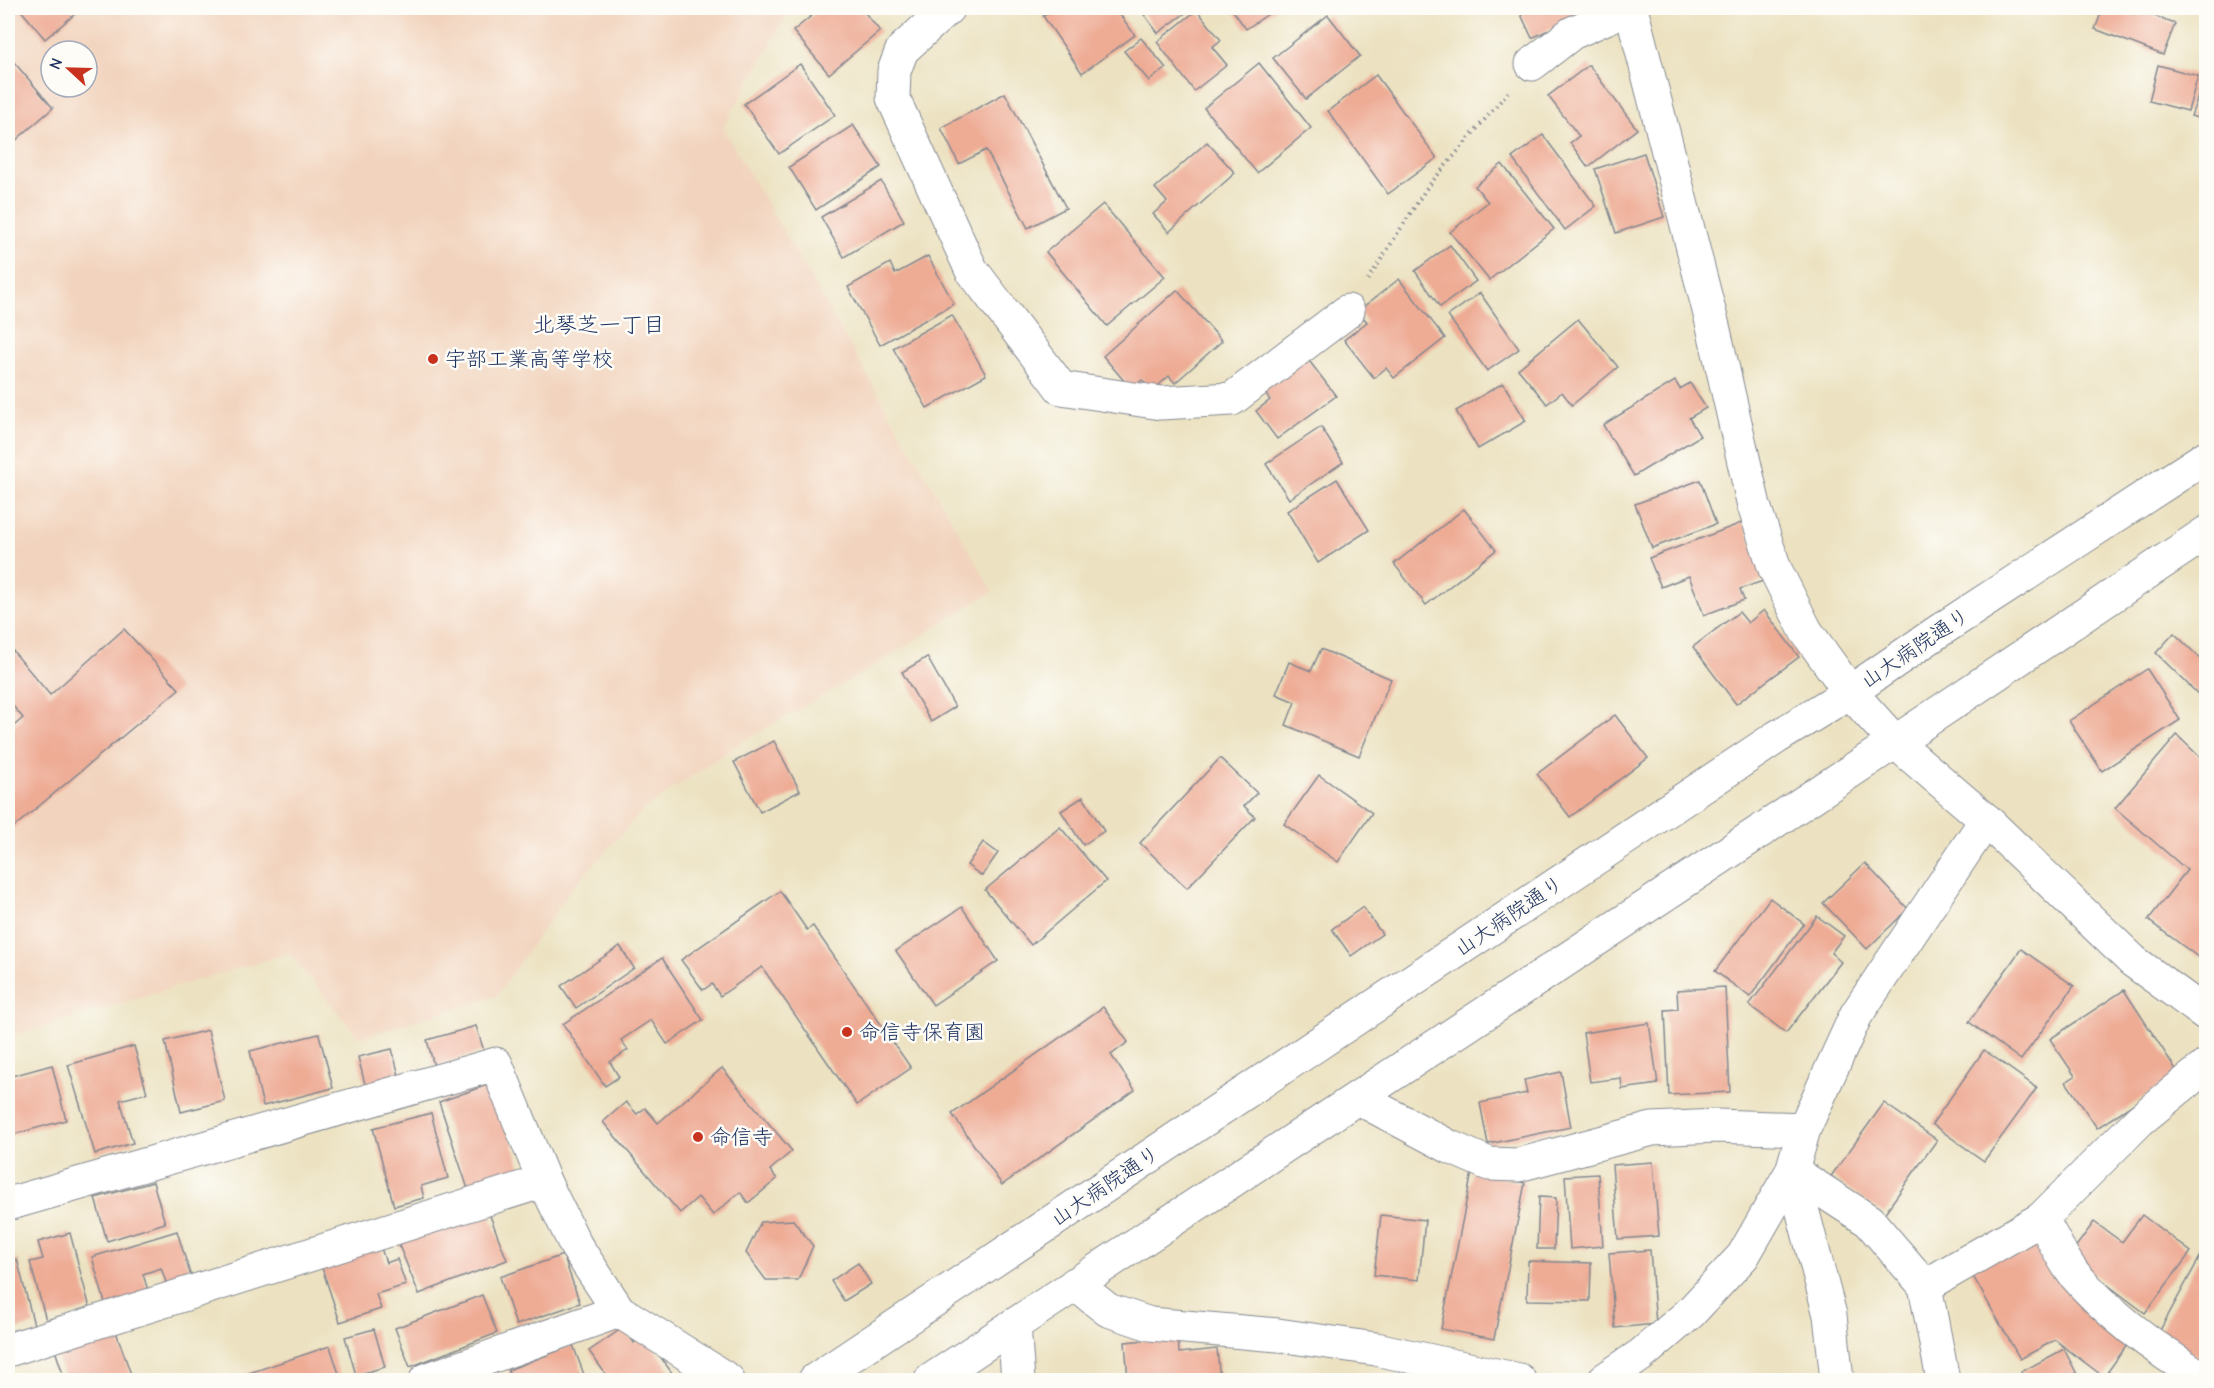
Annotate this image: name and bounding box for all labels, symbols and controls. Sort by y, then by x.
north arrow [39,39,99,99]
text: N [46,56,66,72]
district label: 北琴芝一丁目 [533,312,665,338]
place label: 宇部工業高等学校 [445,347,613,371]
marker: 宇部工業高等学校 [426,352,440,366]
street label: 山大病院通り [1856,603,1974,693]
street label: 山大病院通り [1450,871,1568,961]
place label: 命信寺保育園 [859,1020,985,1044]
marker: 命信寺保育園 [840,1025,854,1039]
place label: 命信寺 [710,1125,773,1149]
marker: 命信寺 [691,1130,705,1144]
street label: 山大病院通り [1046,1141,1164,1231]

